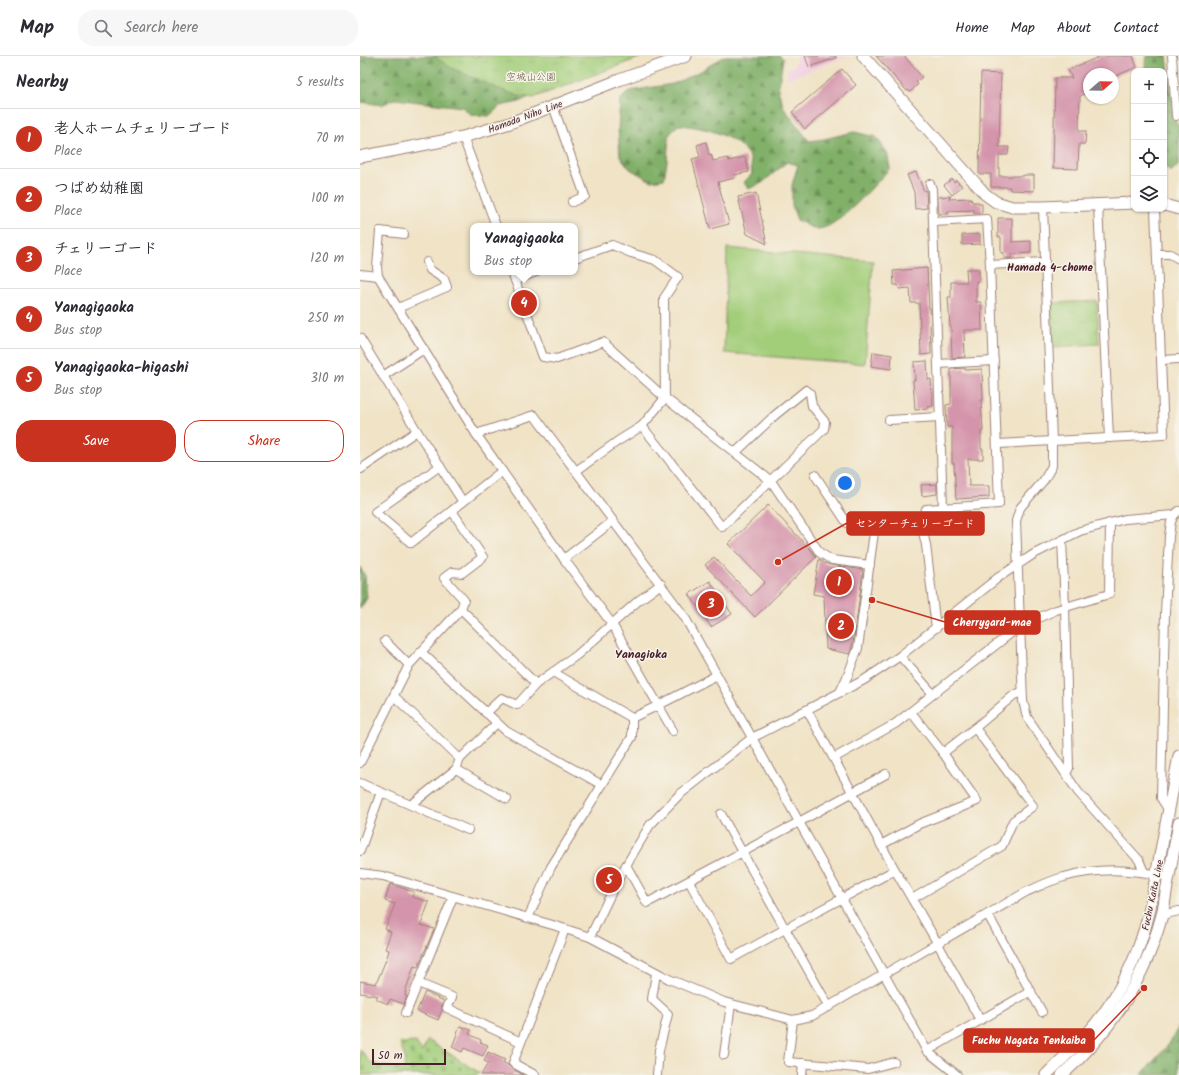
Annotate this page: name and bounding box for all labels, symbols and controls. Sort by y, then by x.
search box [78,10,358,46]
text: Map [20,13,54,43]
text: Search here [124,16,198,40]
icon: search [92,17,114,39]
text: Home [955,17,989,39]
text: Map [1011,17,1035,39]
text: About [1057,17,1091,39]
text: Contact [1113,17,1159,39]
north arrow [1083,68,1119,104]
map controls [1131,68,1167,212]
button: + [1131,68,1167,104]
text: Nearby [16,69,68,96]
park label: 空城山公園 [506,69,556,85]
text: 5 results [296,72,344,93]
street label: Hamada Niho Line [486,96,565,138]
button: − [1131,104,1167,140]
text: 老人ホームチェリーゴード [54,117,232,141]
text: 1 [27,128,31,149]
text: 70 m [316,128,344,149]
button: locate [1131,140,1167,176]
text: Place [54,141,82,162]
button: layers [1131,176,1167,212]
text: つばめ幼稚園 [54,177,144,201]
text: 2 [25,188,33,209]
text: 100 m [311,188,344,209]
text: Place [54,201,82,222]
popup [470,223,578,275]
text: Yanagigaoka [484,227,564,251]
text: チェリーゴード [54,237,157,261]
text: 3 [25,248,33,269]
text: 120 m [310,248,344,269]
text: Bus stop [484,251,532,272]
district label: Hamada 4-chome [1007,259,1094,277]
text: Place [54,261,82,282]
pin: 4 [511,288,537,318]
text: Yanagigaoka [54,296,134,320]
text: 4 [25,308,33,329]
text: 250 m [307,308,344,329]
text: Bus stop [54,320,102,341]
text: Yanagigaoka-higashi [54,356,188,380]
text: 5 [26,368,32,389]
text: 310 m [310,368,344,389]
text: Bus stop [54,380,102,401]
button: Save [16,420,176,462]
button: Share [184,420,344,462]
your location [835,473,855,493]
callout: センターチェリーゴード [847,512,984,535]
text: センターチェリーゴード [855,515,975,533]
pin: 1 [826,567,852,597]
pin: 3 [698,589,724,619]
pin: 2 [828,611,854,641]
callout: Cherrygard-mae [945,611,1040,634]
text: Cherrygard-mae [953,614,1032,632]
district label: Yanagioka [615,645,667,664]
street label: Fuchu Kaita Line [1138,858,1168,932]
pin: 5 [596,865,622,895]
callout: Fuchu Nagata Tenkaiba [964,1029,1094,1052]
text: Fuchu Nagata Tenkaiba [972,1032,1086,1050]
scale bar [372,1047,446,1066]
text: 50 m [378,1047,403,1065]

